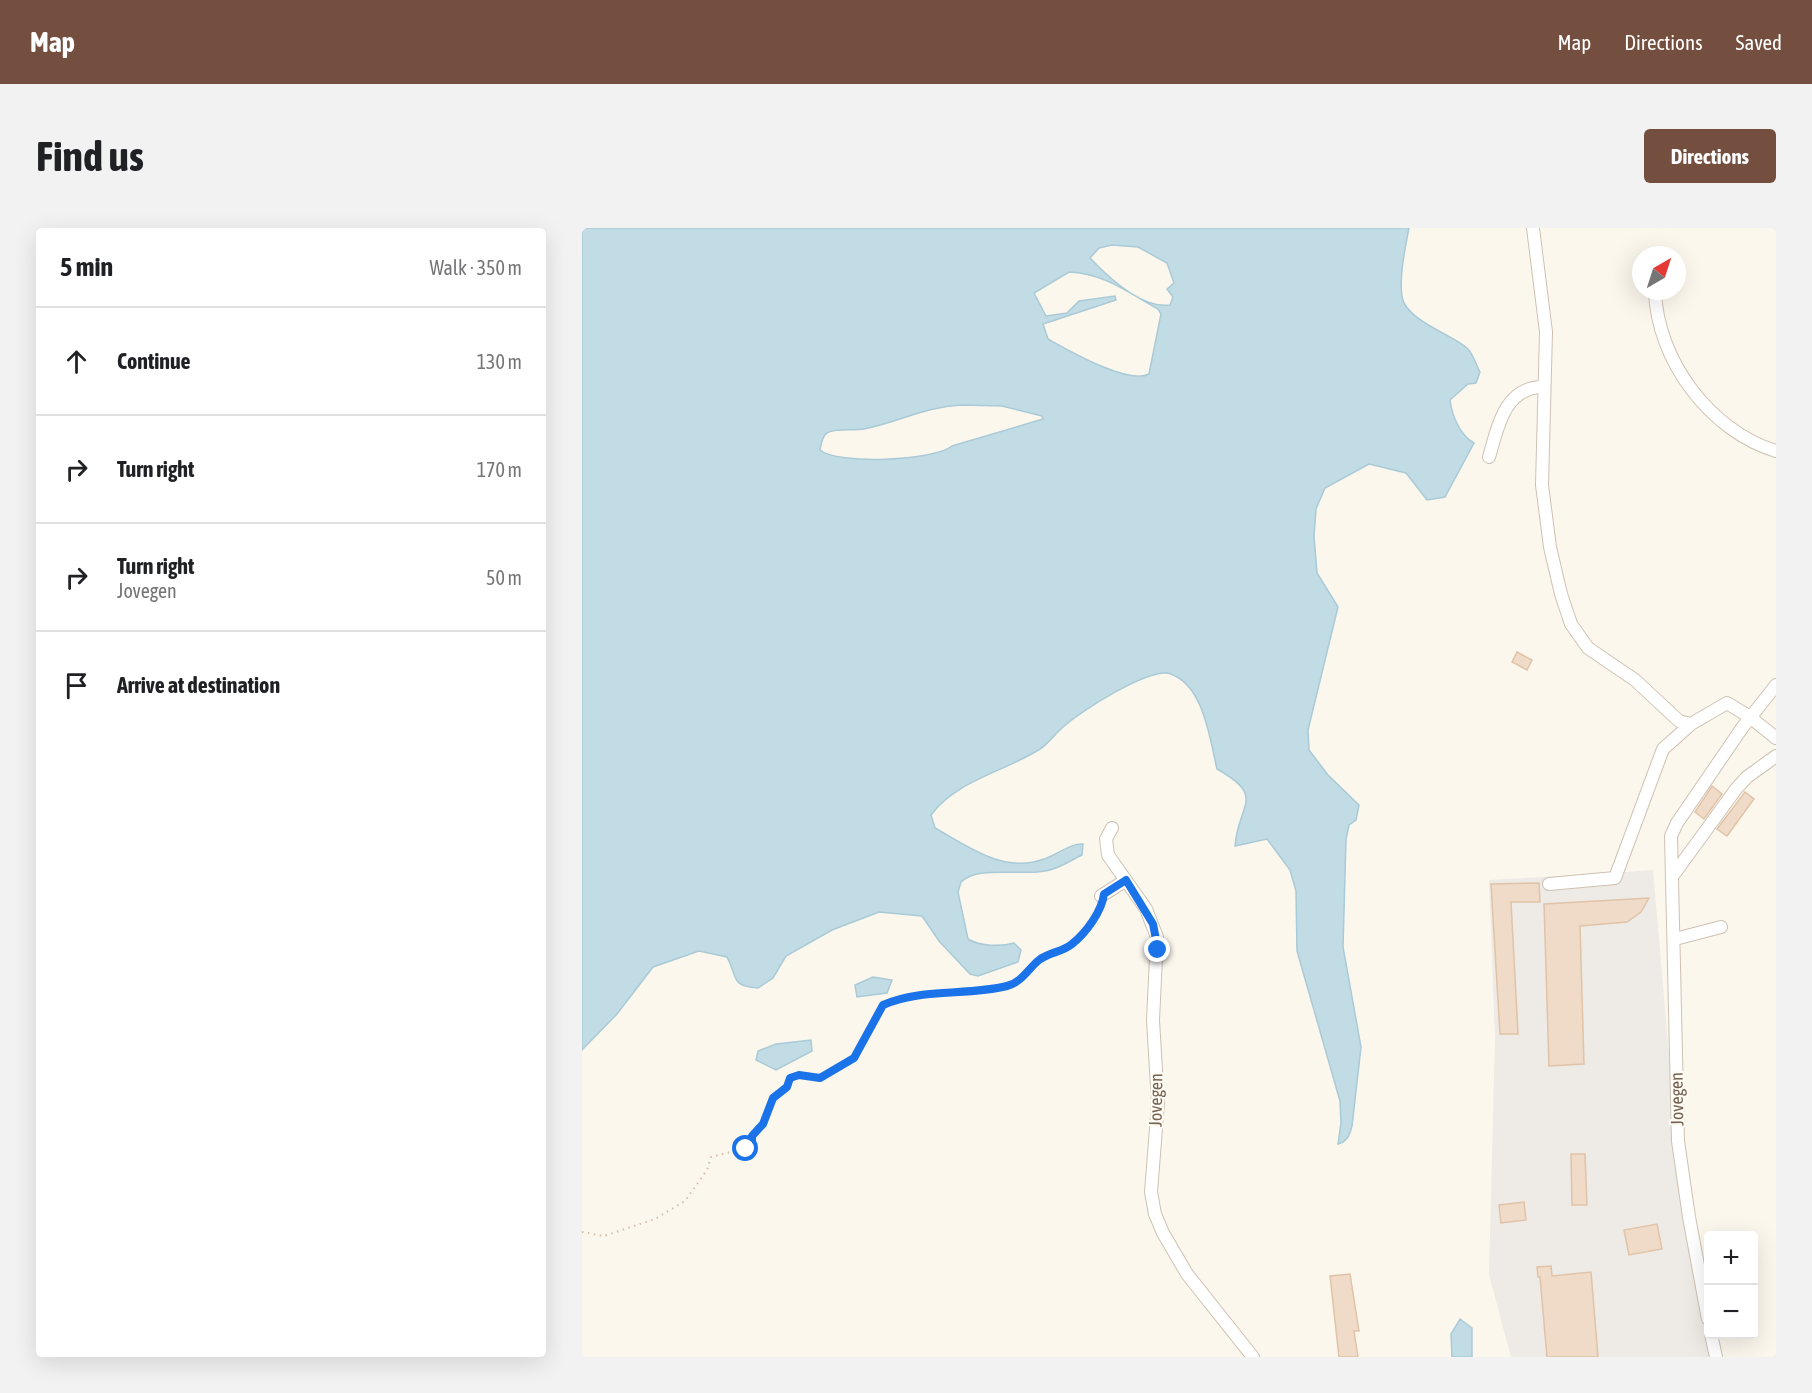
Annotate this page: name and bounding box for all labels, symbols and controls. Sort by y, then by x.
text: Map [30,26,75,58]
text: Map [1557,30,1591,54]
text: Directions [1624,30,1703,54]
text: Saved [1736,30,1782,54]
button: Directions [1644,129,1776,183]
text: Find us [36,132,144,180]
north arrow [1632,246,1686,300]
text: 5 min [60,252,113,282]
text: Walk · 350 m [430,256,522,279]
icon: ahead [60,345,93,378]
text: Continue [117,348,191,374]
text: 130 m [477,350,522,373]
icon: right [60,453,93,486]
text: Turn right [117,456,194,482]
text: 170 m [477,458,522,481]
text: Turn right [117,553,194,579]
icon: right [60,561,93,594]
text: 50 m [486,566,522,589]
text: Jovegen [117,579,177,602]
icon: arrive [60,669,93,702]
text: Arrive at destination [117,672,280,698]
route end [1144,936,1170,962]
street label: Jovegen [1666,1072,1687,1126]
street label: Jovegen [1145,1073,1166,1127]
route start [732,1135,758,1161]
map controls [1704,1231,1758,1339]
button: + [1704,1231,1758,1285]
button: − [1704,1285,1758,1339]

